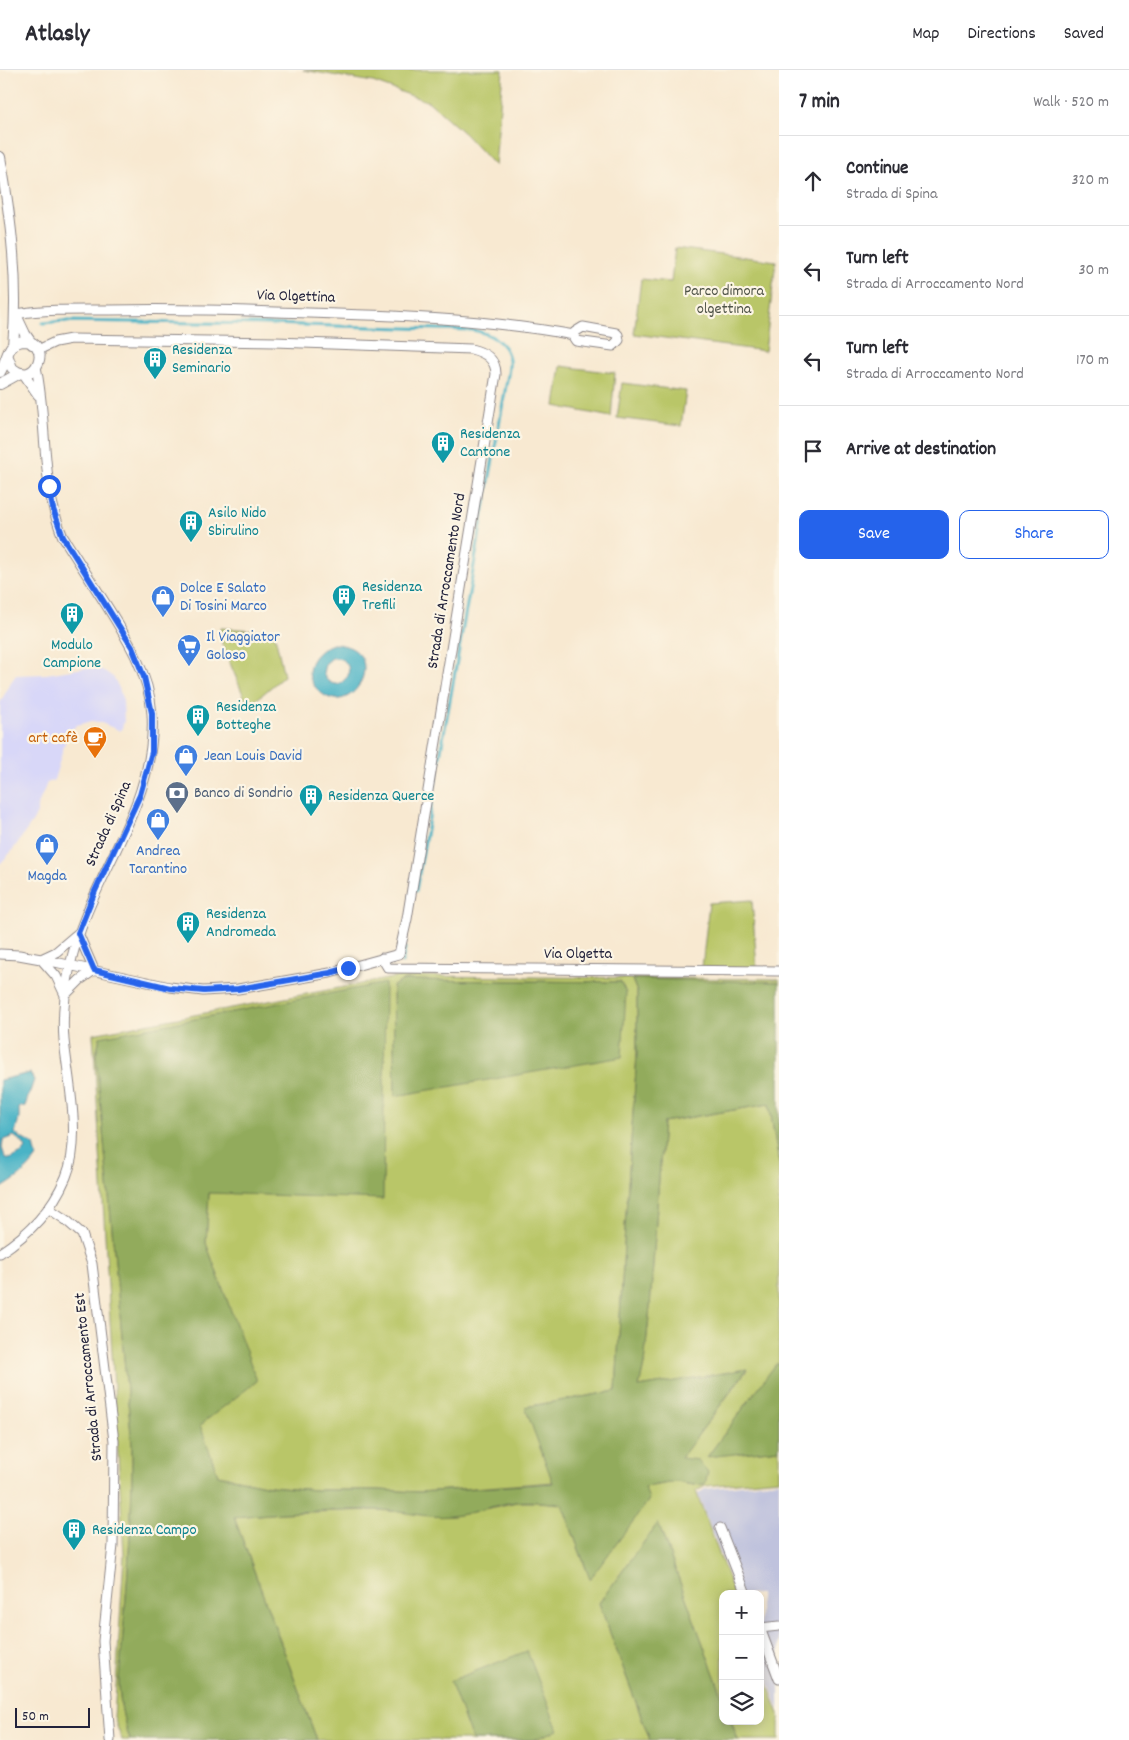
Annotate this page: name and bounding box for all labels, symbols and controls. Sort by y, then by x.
text: Atlasly [25,18,89,52]
text: Map [912,22,939,47]
text: Directions [967,22,1036,47]
text: Saved [1064,22,1104,47]
text: 7 min [799,88,840,118]
text: Walk · 520 m [1033,91,1109,114]
text: Continue [846,156,908,183]
icon: ahead [799,167,827,195]
text: 320 m [1072,169,1109,192]
text: Strada di Spina [846,183,937,206]
text: Turn left [846,246,909,273]
icon: left [799,257,827,285]
text: 30 m [1079,259,1109,282]
text: Strada di Arroccamento Nord [846,273,1024,296]
park label: Parco dimora olgettina [684,280,764,321]
street label: Via Olgettina [256,284,336,310]
text: Turn left [846,336,909,363]
place label: Residenza Seminario [172,339,233,380]
building icon: Residenza Seminario [142,346,168,380]
icon: left [799,347,827,375]
text: 170 m [1076,349,1109,372]
text: Strada di Arroccamento Nord [846,363,1024,386]
place label: Residenza Cantone [460,423,521,464]
building icon: Residenza Cantone [430,430,456,464]
icon: arrive [799,437,827,465]
text: Arrive at destination [846,437,996,464]
route start [38,475,61,498]
street label: Strada di Arroccamento Nord [422,491,472,671]
place label: Asilo Nido Sbirulino [208,502,266,543]
building icon: Asilo Nido Sbirulino [178,509,204,543]
button: Save [799,510,949,559]
button: Share [959,510,1109,559]
place label: Residenza Trefili [362,576,423,617]
place label: Dolce E Salato Di Tosini Marco [180,577,267,618]
building icon: Residenza Trefili [331,583,357,617]
shop icon: Dolce E Salato Di Tosini Marco [150,584,176,618]
building icon: Modulo Campione [59,601,85,635]
place label: Il Viaggiator Goloso [206,626,280,667]
supermarket icon: Il Viaggiator Goloso [176,633,202,667]
place label: Modulo Campione [43,634,101,675]
place label: Residenza Botteghe [216,696,277,737]
building icon: Residenza Botteghe [185,703,211,737]
cafe icon: art cafè [82,725,108,759]
place label: art cafè [29,727,78,750]
shop icon: Jean Louis David [173,743,199,777]
place label: Jean Louis David [204,745,302,768]
street label: Strada di Spina [80,777,138,870]
bank icon: Banco di Sondrio [164,780,190,814]
place label: Banco di Sondrio [194,782,293,805]
building icon: Residenza Querce [298,783,324,817]
place label: Residenza Querce [328,785,434,808]
shop icon: Andrea Tarantino [145,807,171,841]
shop icon: Magda [34,832,60,866]
place label: Andrea Tarantino [129,840,187,881]
place label: Magda [28,865,67,888]
place label: Residenza Andromeda [206,903,276,944]
building icon: Residenza Andromeda [175,910,201,944]
street label: Via Olgetta [544,943,613,966]
route end [337,957,360,980]
street label: Strada di Arroccamento Est [69,1292,109,1462]
building icon: Residenza Campo [61,1517,87,1551]
place label: Residenza Campo [92,1519,197,1542]
map controls [719,1590,764,1725]
button: + [719,1590,764,1635]
button: − [719,1635,764,1680]
button: layers [719,1680,764,1725]
scale bar [15,1705,90,1728]
text: 50 m [22,1707,49,1727]

